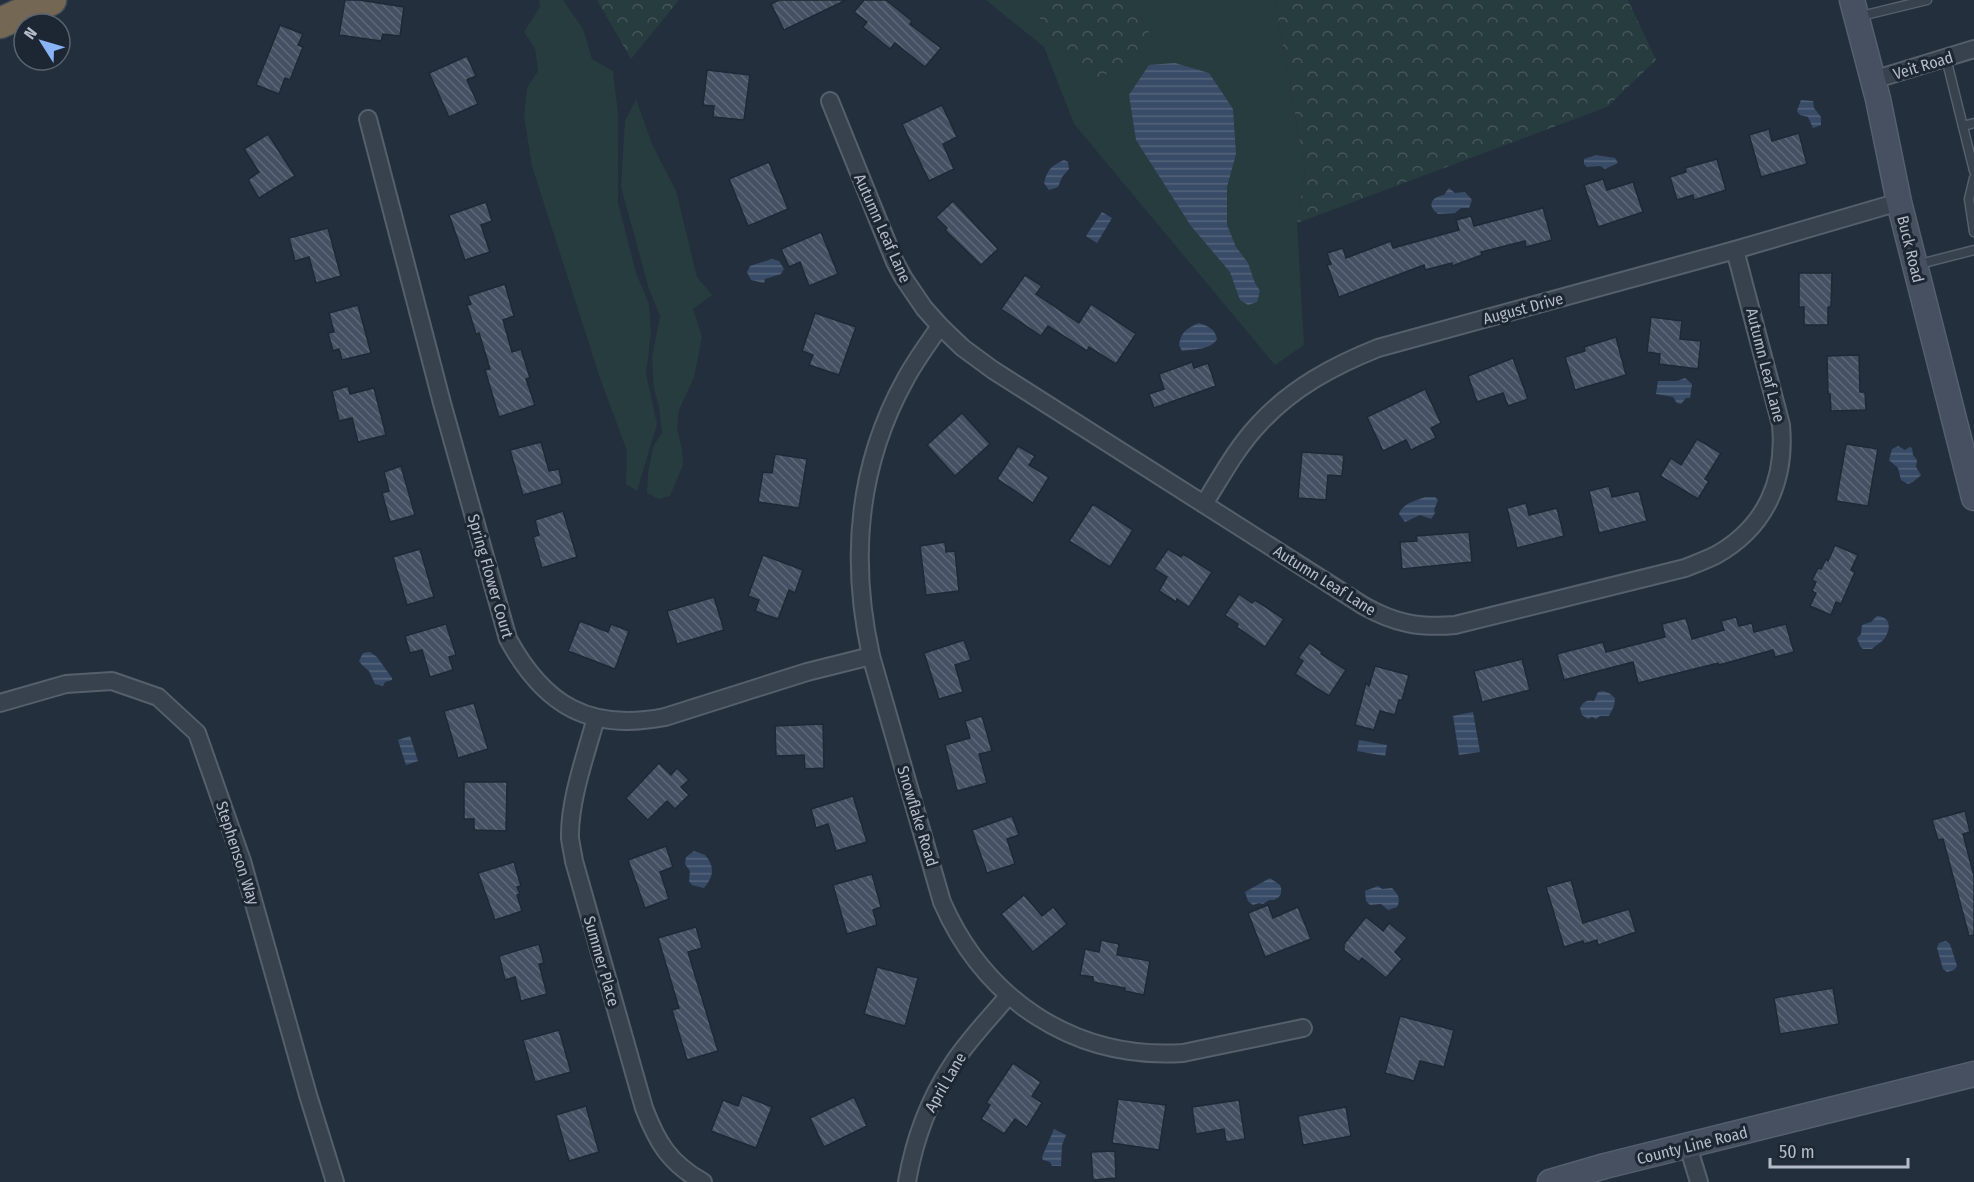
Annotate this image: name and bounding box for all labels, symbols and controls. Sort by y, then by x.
north arrow [12,12,72,72]
text: N [20,24,41,43]
street label: Veit Road [1891,47,1955,84]
street label: Autumn Leaf Lane [850,171,915,286]
street label: Buck Road [1893,214,1928,285]
street label: August Drive [1481,289,1565,328]
street label: Autumn Leaf Lane [1742,306,1789,424]
street label: Spring Flower Court [464,512,518,641]
street label: Autumn Leaf Lane [1270,541,1379,620]
street label: Snowflake Road [893,764,942,869]
street label: Stephenson Way [212,799,263,908]
street label: Summer Place [580,914,623,1008]
street label: April Lane [921,1049,970,1115]
street label: County Line Road [1635,1123,1749,1168]
scale bar [1770,1131,1908,1169]
text: 50 m [1779,1141,1815,1163]

